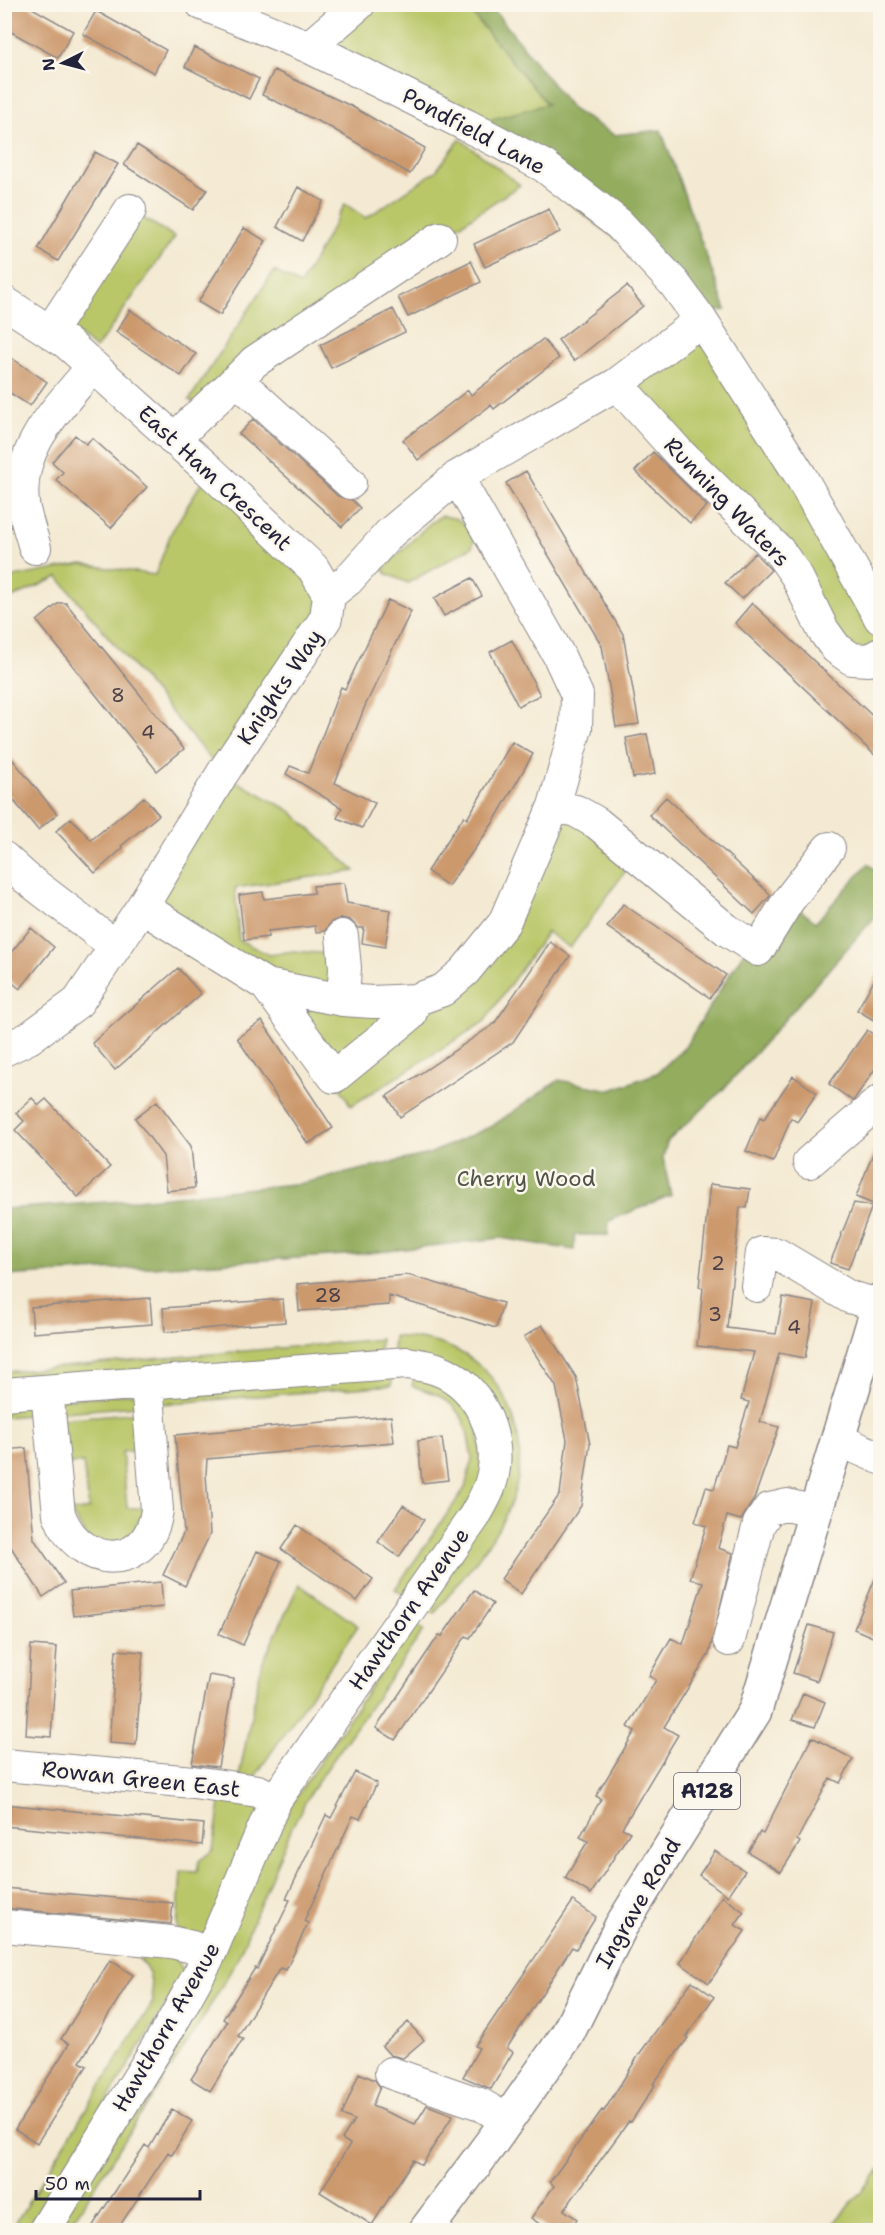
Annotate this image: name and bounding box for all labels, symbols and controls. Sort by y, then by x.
north arrow [33,33,93,93]
text: N [37,57,60,72]
street label: Pondfield Lane [397,81,551,181]
street label: East Ham Crescent [132,399,298,557]
street label: Running Waters [658,431,796,573]
street label: Knights Way [231,623,329,751]
house number: 8 [111,682,125,708]
house number: 4 [141,719,155,745]
park label: Cherry Wood [456,1164,596,1193]
house number: 2 [711,1250,725,1276]
house number: 28 [314,1282,342,1308]
house number: 3 [708,1301,722,1327]
house number: 4 [787,1314,801,1340]
street label: Hawthorn Avenue [342,1522,476,1696]
street label: Rowan Green East [40,1754,242,1804]
road number: A128 [674,1773,740,1809]
street label: Ingrave Road [589,1832,687,1974]
street label: Hawthorn Avenue [105,1937,227,2117]
scale bar [36,2163,200,2201]
text: 50 m [45,2172,90,2196]

